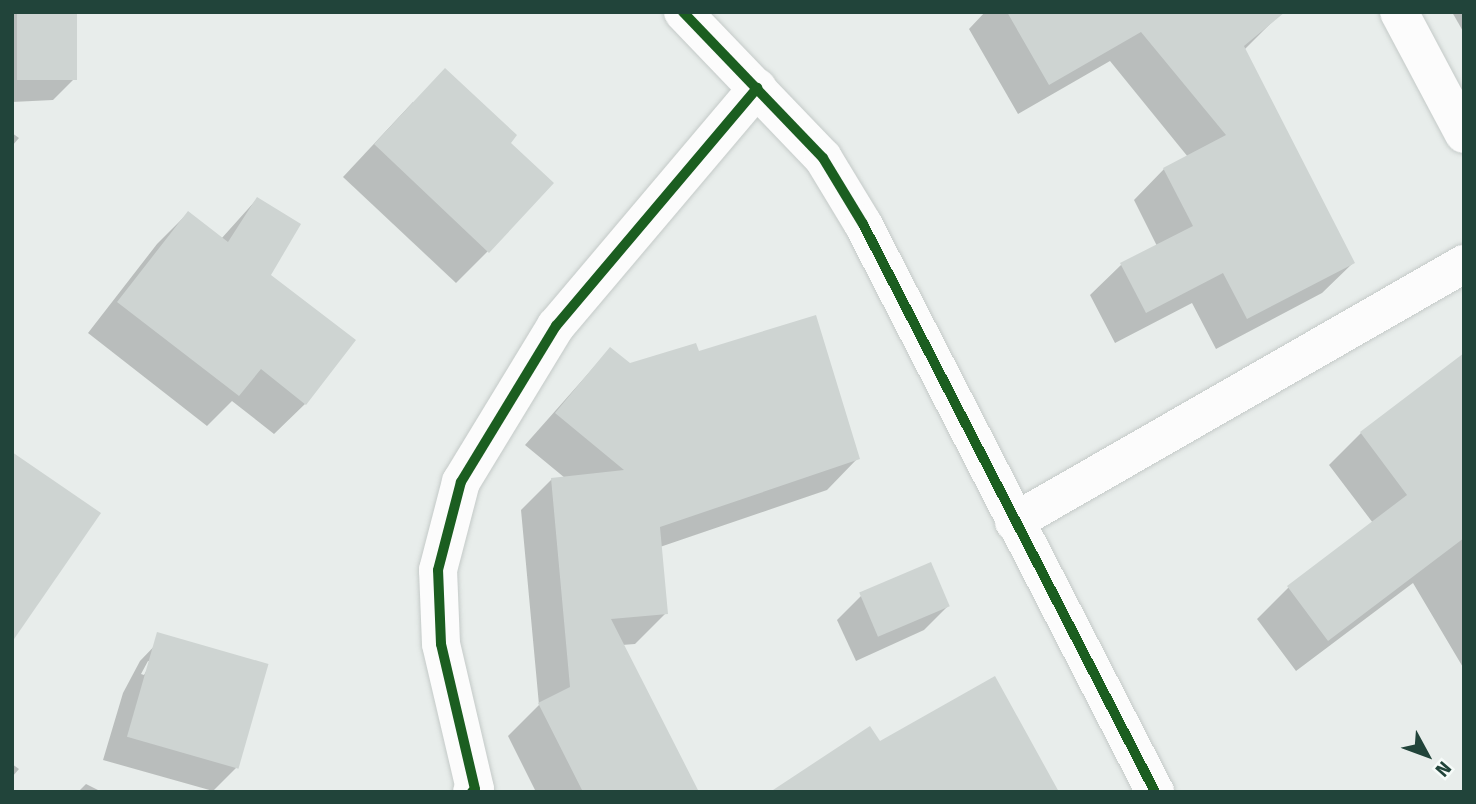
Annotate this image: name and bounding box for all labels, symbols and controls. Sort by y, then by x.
north arrow [1392,720,1462,790]
text: N [1430,757,1456,781]

